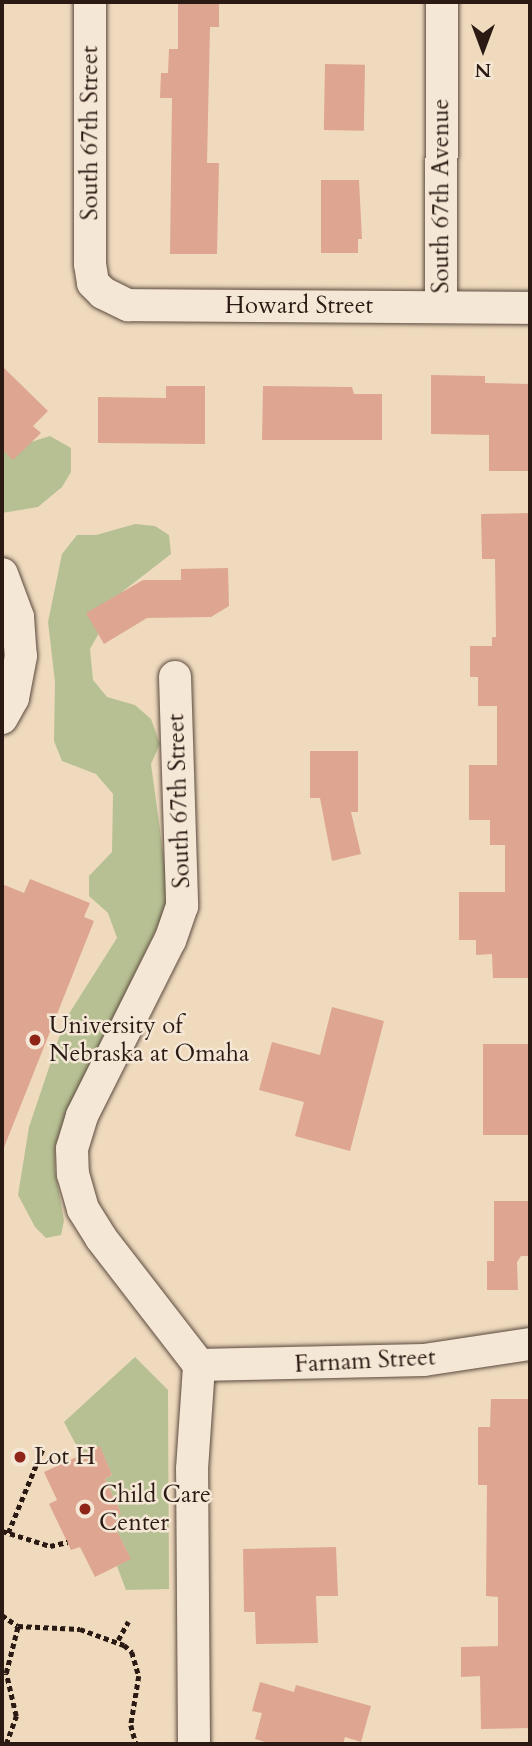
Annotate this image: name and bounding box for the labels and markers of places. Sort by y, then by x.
place label: University of Nebraska at Omaha [49,1012,249,1068]
marker: University of Nebraska at Omaha [27,1032,43,1048]
place label: Lot H [34,1443,96,1471]
marker: Lot H [12,1449,28,1465]
place label: Child Care Center [99,1481,211,1537]
marker: Child Care Center [77,1501,93,1517]

